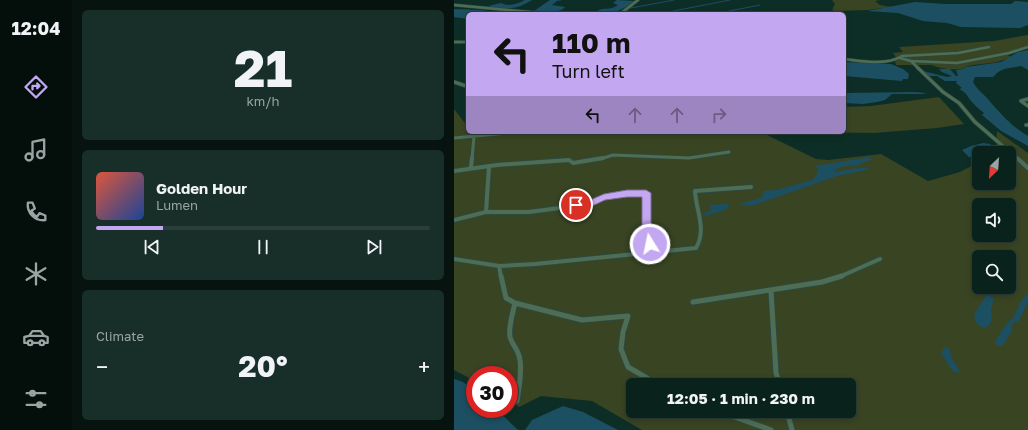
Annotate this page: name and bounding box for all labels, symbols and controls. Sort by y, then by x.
text: 12:04 [12,17,60,39]
text: 110 m [552,26,631,59]
icon: left [486,28,538,80]
text: 21 [234,36,292,98]
text: Turn left [552,60,625,82]
icon: directions [22,73,50,101]
text: km/h [246,93,280,109]
icon: left [582,104,604,126]
icon: ahead [624,104,646,126]
icon: ahead [666,104,688,126]
icon: right [708,104,730,126]
icon: music [22,136,50,164]
north arrow [972,146,1016,190]
map controls [972,146,1016,294]
text: Golden Hour [156,179,247,197]
pin [559,188,593,222]
icon: arrive [565,194,587,216]
text: Lumen [156,197,198,213]
icon: phone [22,198,50,226]
button: sound [972,198,1016,242]
position arrow [629,223,671,265]
icon: previous [141,236,163,258]
icon: pause [252,236,274,258]
icon: next [363,236,385,258]
button: search [972,250,1016,294]
icon: climate [22,260,50,288]
icon: car [22,323,50,351]
text: Climate [96,328,144,344]
text: 20° [238,348,288,384]
text: − [96,353,108,380]
text: + [418,353,430,380]
speed limit sign: 30 [466,366,518,418]
icon: filters [22,385,50,413]
text: 12:05 · 1 min · 230 m [667,389,815,407]

